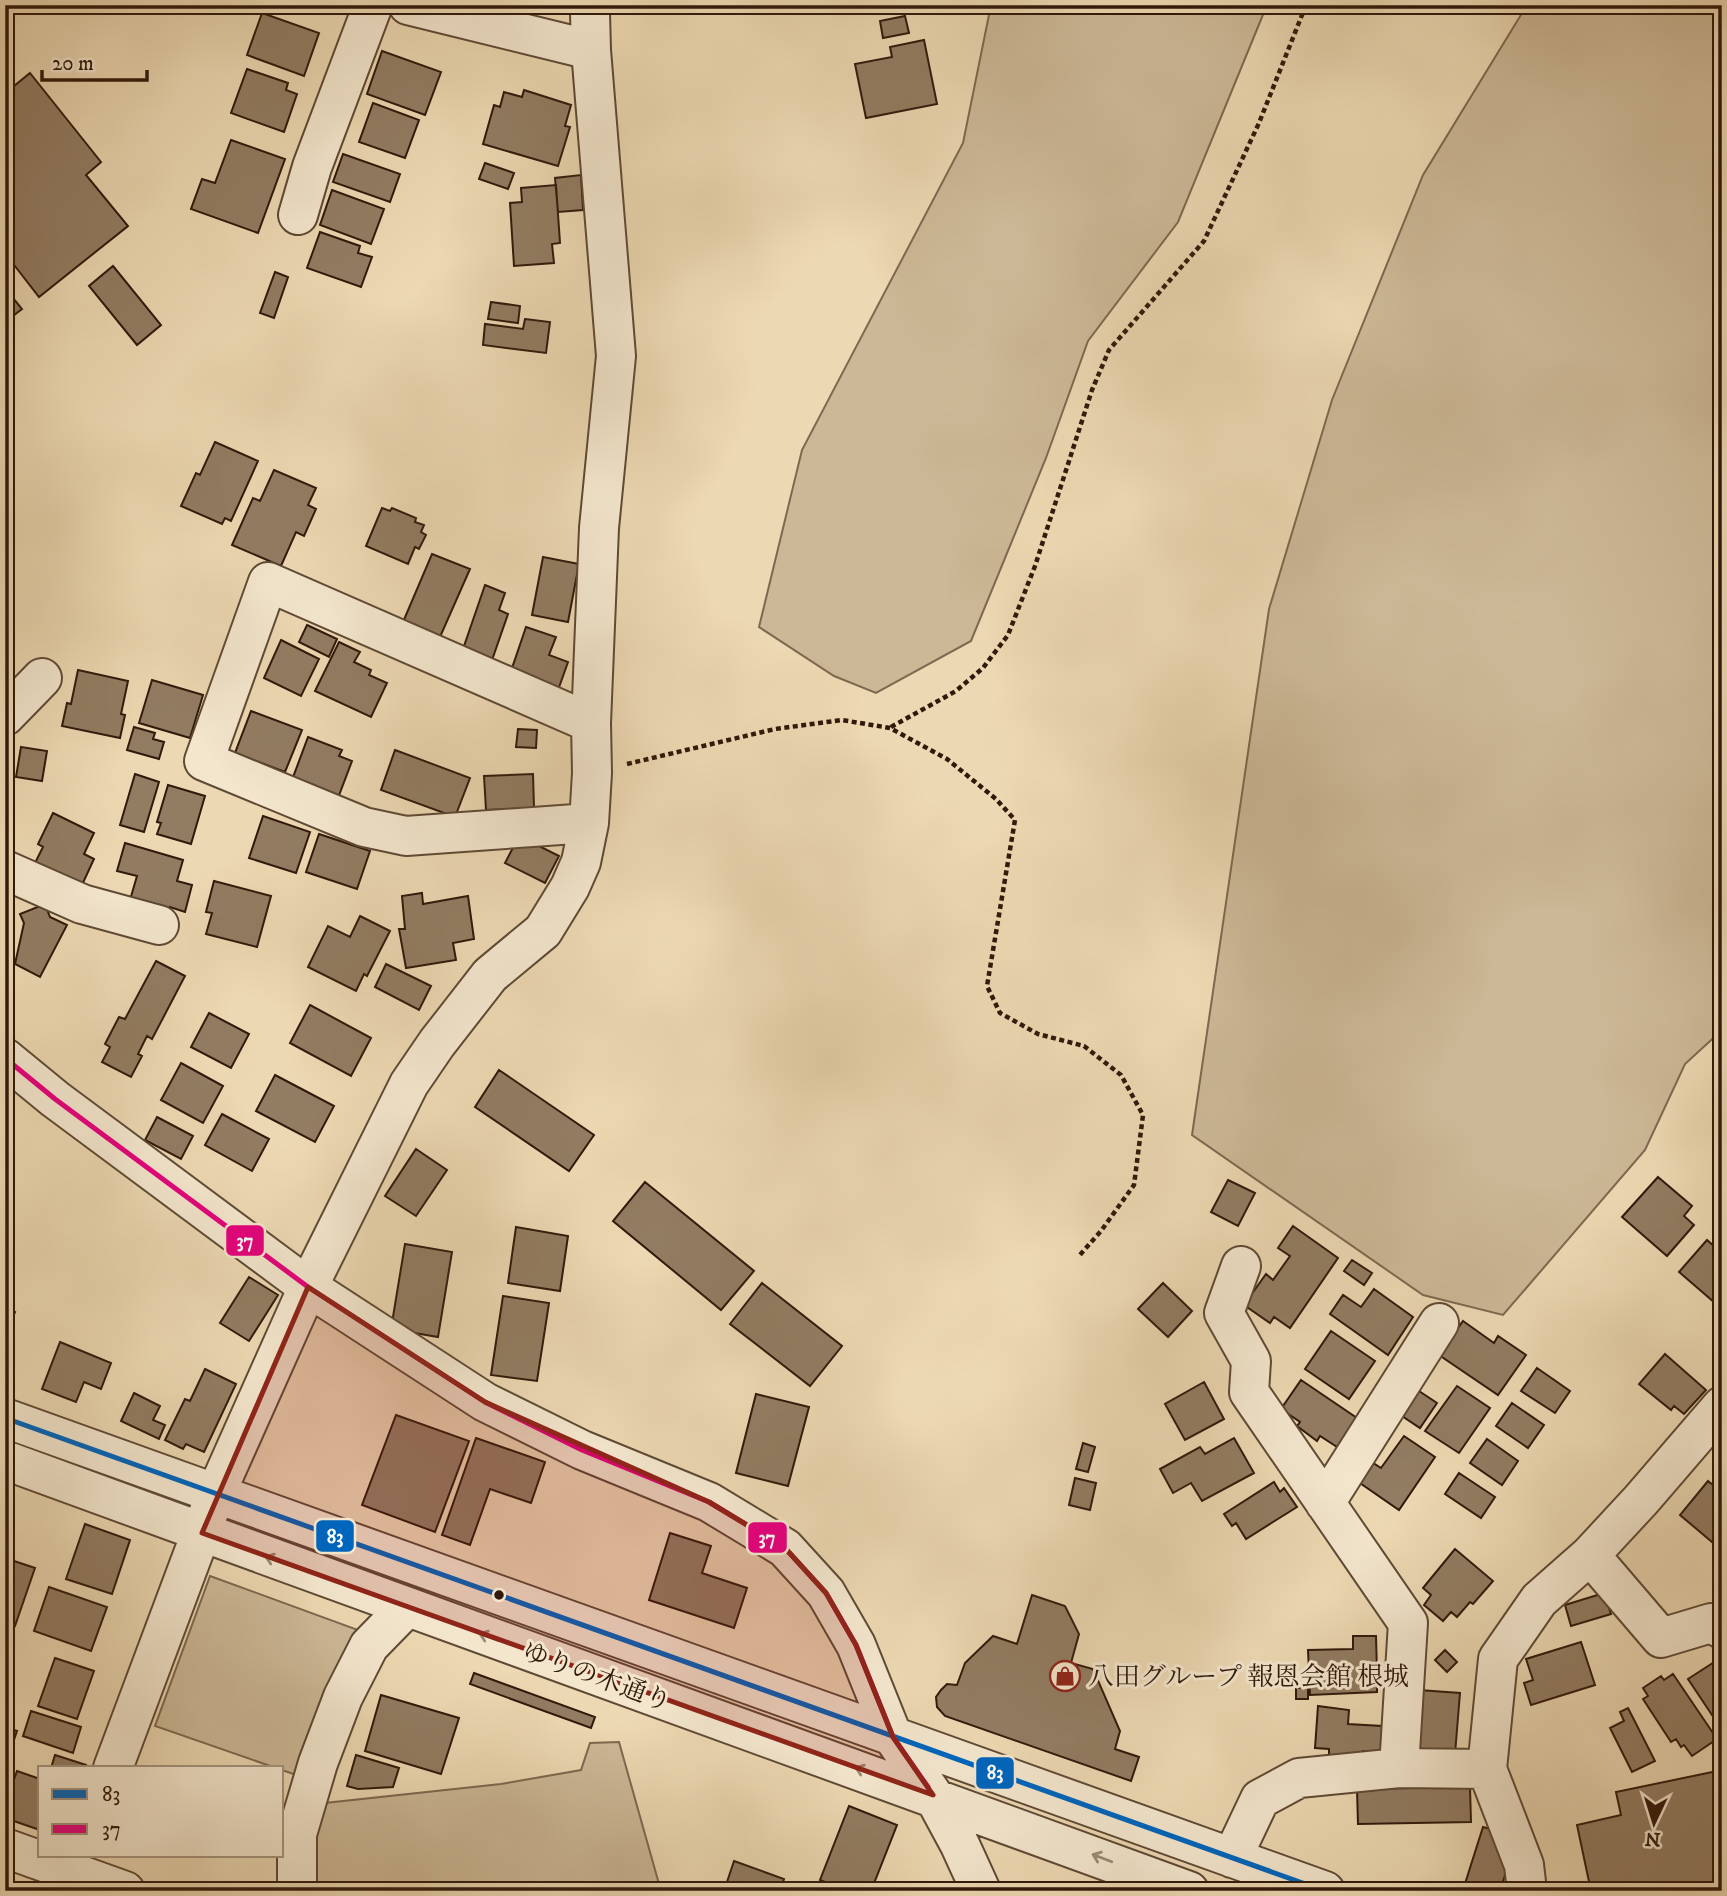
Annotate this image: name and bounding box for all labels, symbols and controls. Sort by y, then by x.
scale bar [42,38,147,82]
text: 20 m [52,51,94,77]
line badge: 37 [225,1224,265,1257]
text: 37 [236,1230,254,1253]
line badge: 83 [315,1519,355,1553]
line badge: 37 [747,1521,788,1554]
text: 83 [327,1526,343,1549]
text: 37 [758,1527,776,1550]
one-way arrow [265,1552,287,1565]
unlabelled marker [492,1588,506,1602]
one-way arrow [479,1630,501,1642]
street label: ゆりの木通り [518,1635,675,1720]
shop icon: 八田グループ 報恩会館 根城 [1048,1659,1082,1693]
place label: 八田グループ 報恩会館 根城 [1088,1661,1409,1694]
line badge: 83 [975,1756,1015,1790]
text: 83 [987,1762,1003,1785]
one-way arrow [855,1764,877,1776]
legend [38,1766,284,1857]
text: 83 [102,1782,120,1808]
north arrow [1618,1787,1688,1857]
text: 37 [102,1817,121,1843]
text: N [1644,1826,1662,1850]
one-way arrow [1091,1851,1113,1864]

